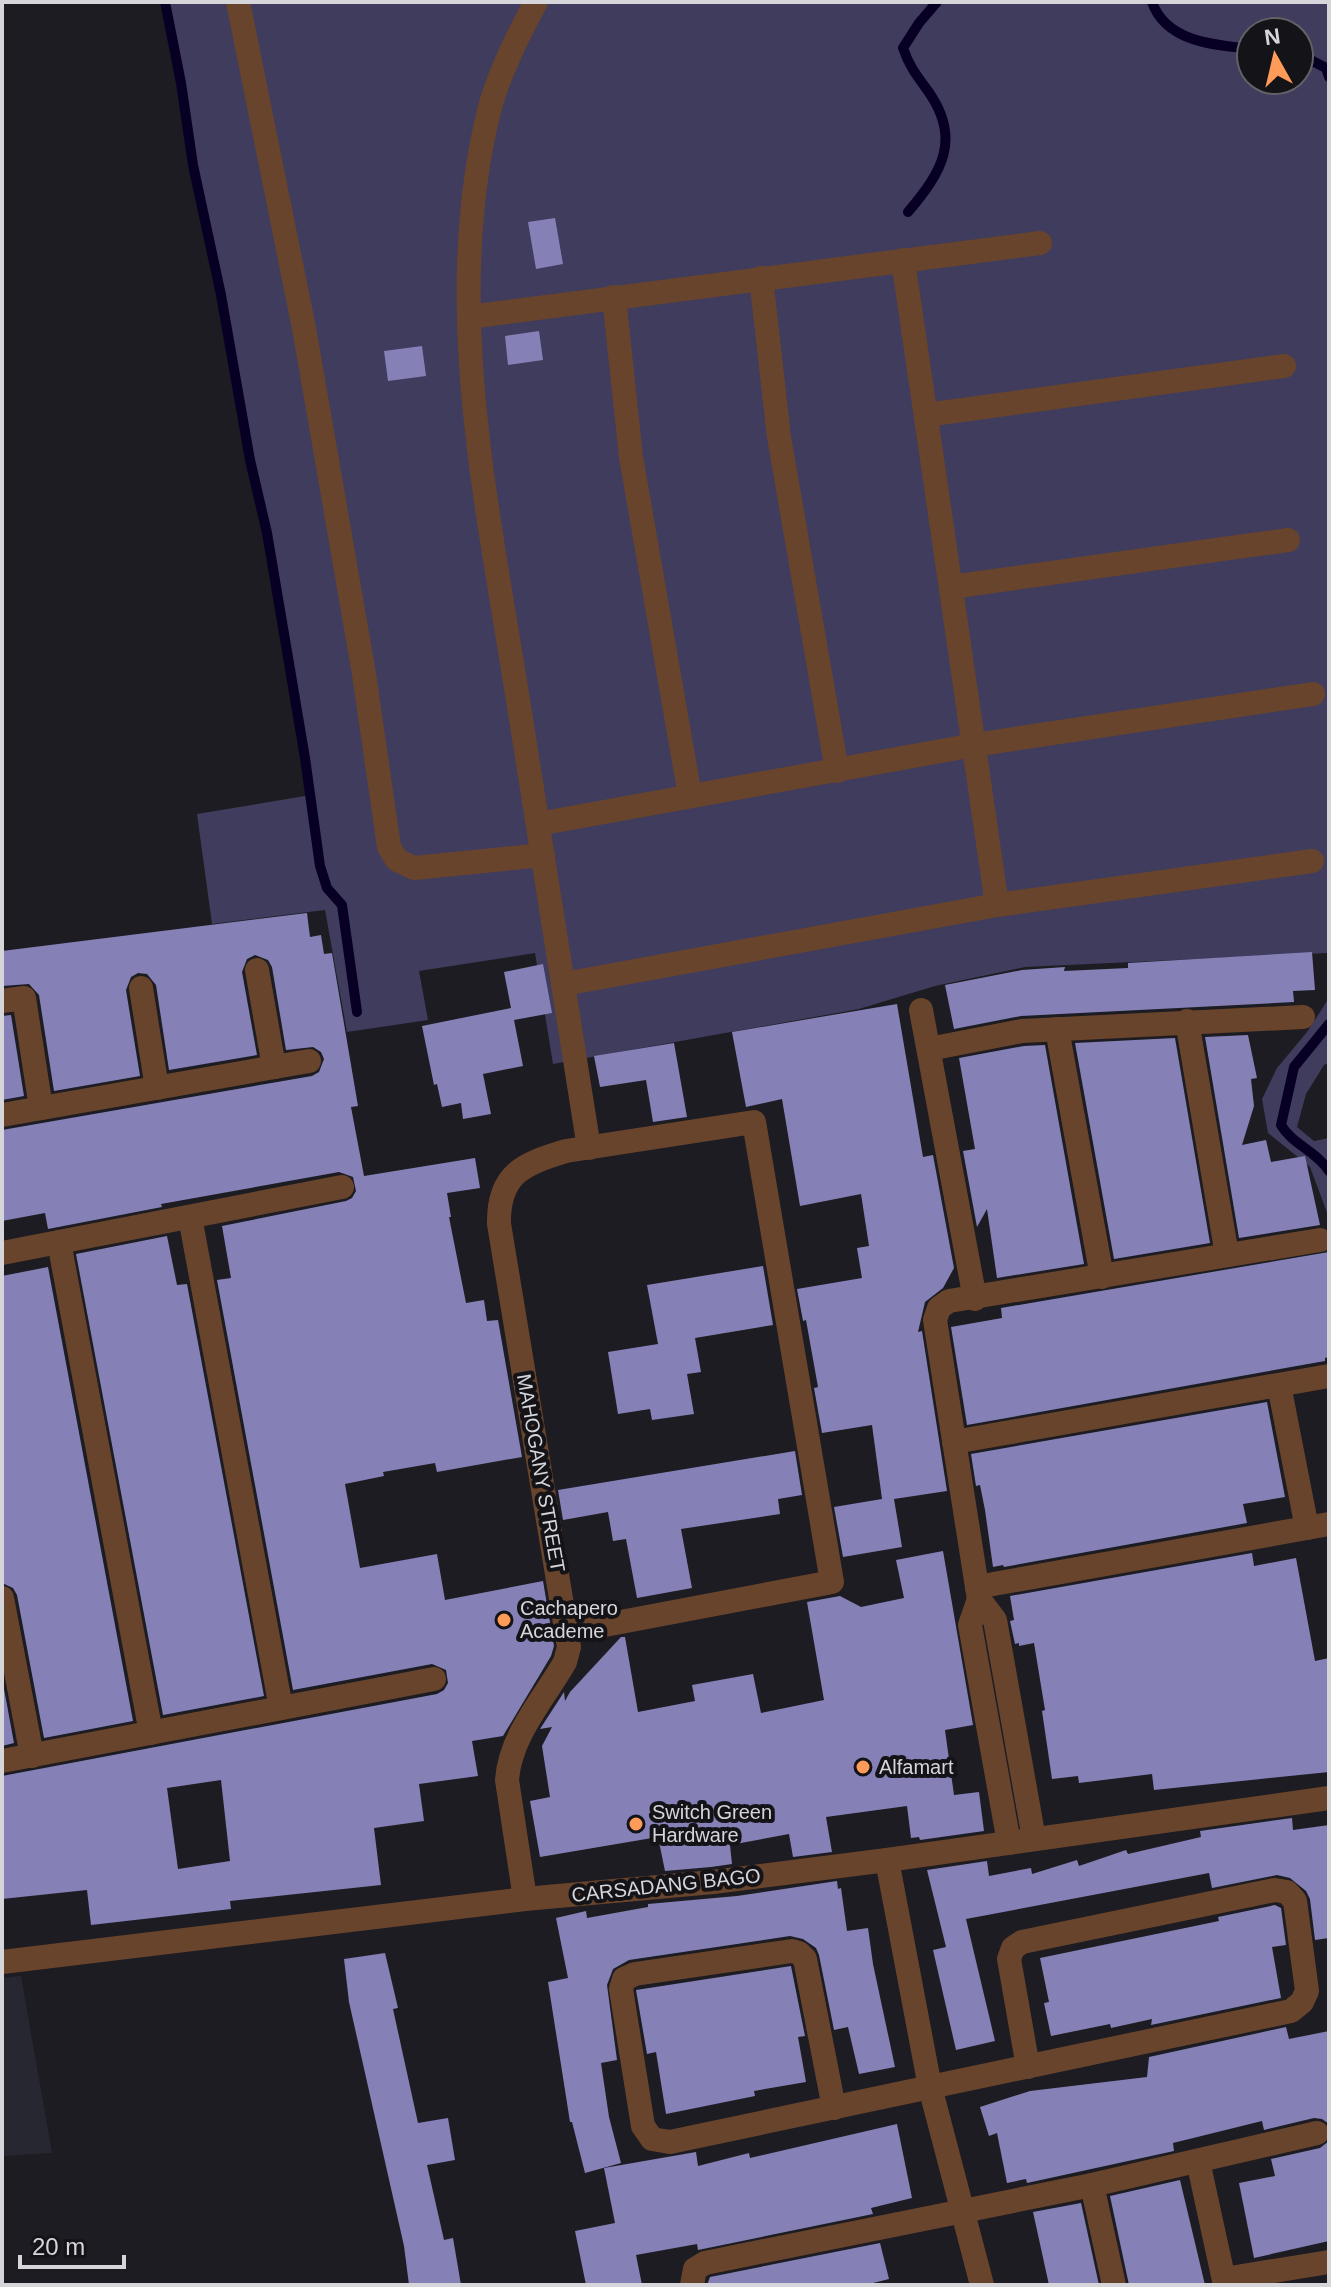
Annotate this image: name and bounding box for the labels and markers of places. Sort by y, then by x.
place label: Cachapero Academe [520,1597,618,1642]
marker: Cachapero Academe [495,1611,513,1629]
place label: Alfamart [879,1756,954,1778]
marker: Alfamart [854,1758,872,1776]
place label: Switch Green Hardware [652,1801,772,1846]
marker: Switch Green Hardware [627,1815,645,1833]

